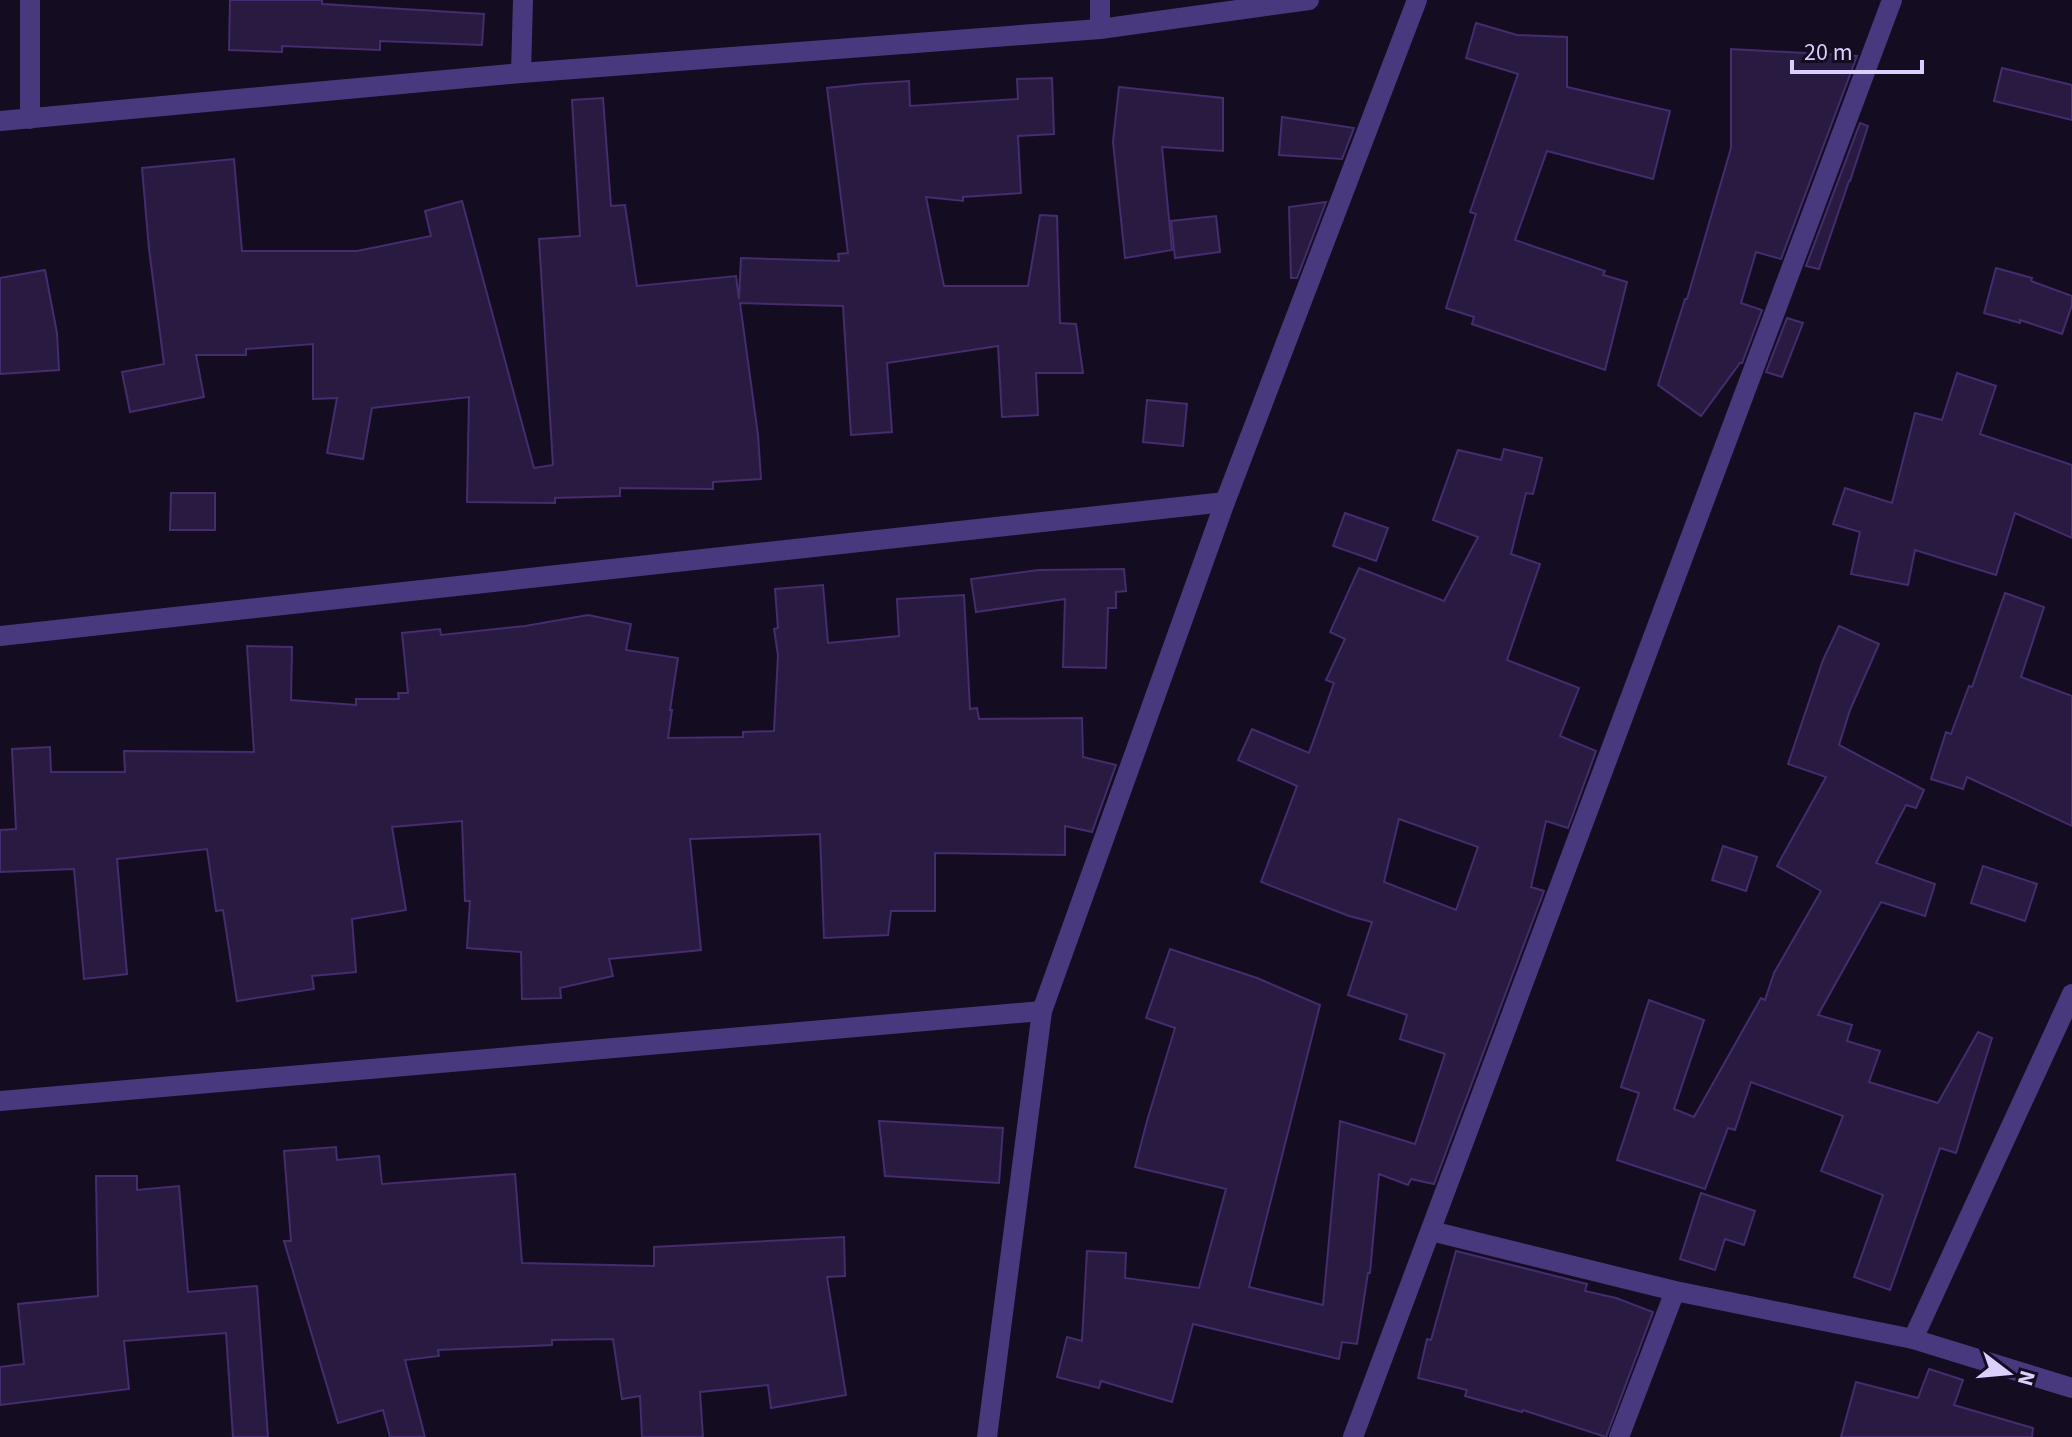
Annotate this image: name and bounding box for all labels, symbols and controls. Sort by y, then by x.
scale bar [1792,24,1922,74]
text: 20 m [1804,35,1853,70]
north arrow [1968,1333,2048,1413]
text: N [2009,1367,2044,1390]

